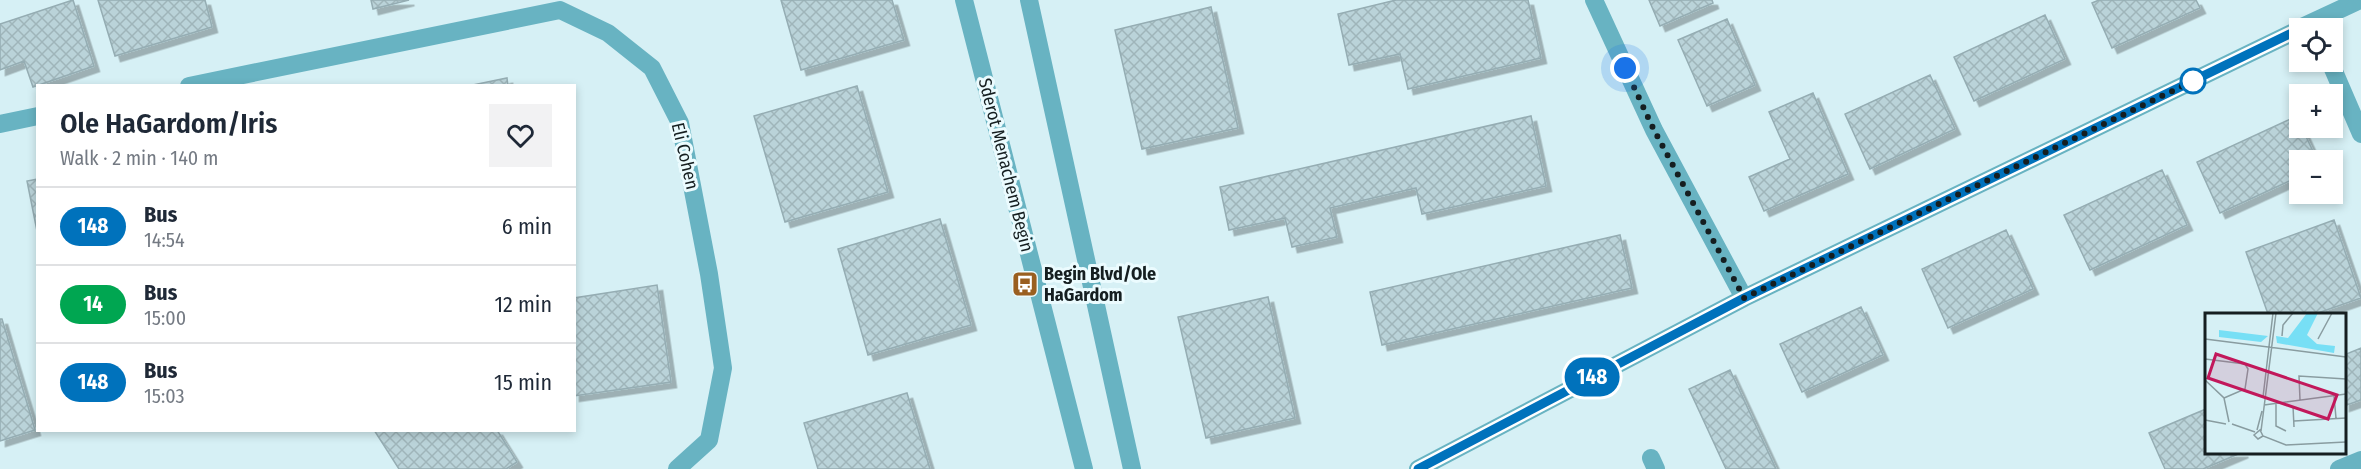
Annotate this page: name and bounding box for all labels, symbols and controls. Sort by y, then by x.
map controls [2289,18,2343,204]
button: locate [2289,18,2343,72]
your location [1610,53,1640,83]
unlabelled marker [2180,68,2206,94]
street label: Sderot Menachem Begin [974,76,1038,254]
button: + [2289,84,2343,138]
button: heart [489,104,552,167]
text: Ole HaGardom/Iris [60,107,277,140]
street label: Eli Cohen [667,120,703,192]
text: Walk · 2 min · 140 m [60,146,218,170]
button: − [2289,150,2343,204]
text: Bus [144,201,177,228]
text: 148 [78,213,108,239]
text: 6 min [502,213,552,240]
text: 14:54 [144,228,185,252]
place label: Begin Blvd/Ole HaGardom [1044,263,1156,306]
bus stop icon: Begin Blvd/Ole HaGardom [1010,269,1040,299]
text: Bus [144,279,177,306]
text: 14 [83,291,103,317]
text: 12 min [494,291,552,318]
text: 15:00 [144,306,186,330]
inset map [2205,313,2346,454]
text: Bus [144,357,177,384]
line badge: 148 [1558,358,1626,397]
text: 148 [1577,364,1607,390]
text: 148 [78,369,108,395]
text: 15 min [494,369,552,396]
text: 15:03 [144,384,184,408]

